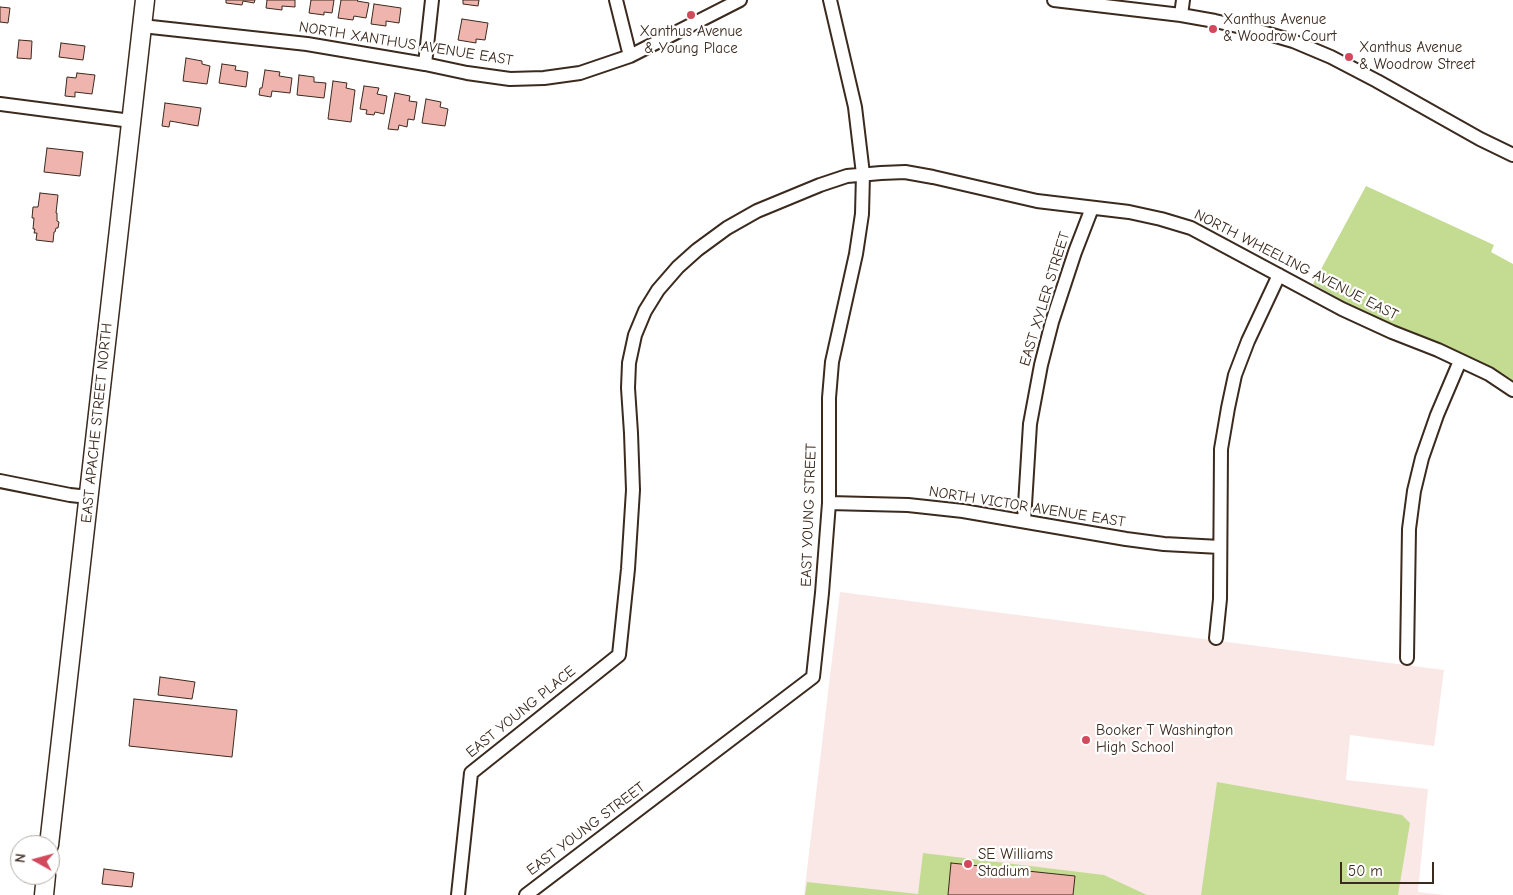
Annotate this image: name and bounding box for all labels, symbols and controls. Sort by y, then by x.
marker: Xanthus Avenue & Young Place [685,9,697,21]
place label: Xanthus Avenue & Woodrow Court [1223,11,1336,46]
street label: NORTH XANTHUS AVENUE EAST [298,18,514,70]
place label: Xanthus Avenue & Young Place [639,23,743,58]
marker: Xanthus Avenue & Woodrow Court [1207,23,1219,35]
place label: Xanthus Avenue & Woodrow Street [1359,39,1475,74]
marker: Xanthus Avenue & Woodrow Street [1343,51,1355,63]
street label: NORTH WHEELING AVENUE EAST [1191,206,1401,324]
street label: EAST XYLER STREET [1016,230,1074,368]
street label: EAST APACHE STREET NORTH [78,322,116,524]
street label: EAST YOUNG STREET [797,443,821,587]
street label: NORTH VICTOR AVENUE EAST [927,483,1127,531]
street label: EAST YOUNG PLACE [463,662,579,762]
place label: Booker T Washington High School [1096,722,1233,757]
marker: Booker T Washington High School [1080,734,1092,746]
street label: EAST YOUNG STREET [523,779,649,879]
north arrow [10,835,60,885]
place label: SE Williams Stadium [978,846,1053,881]
scale bar [1343,852,1437,884]
text: N [12,853,30,864]
marker: SE Williams Stadium [962,858,974,870]
text: 50 m [1348,862,1383,880]

